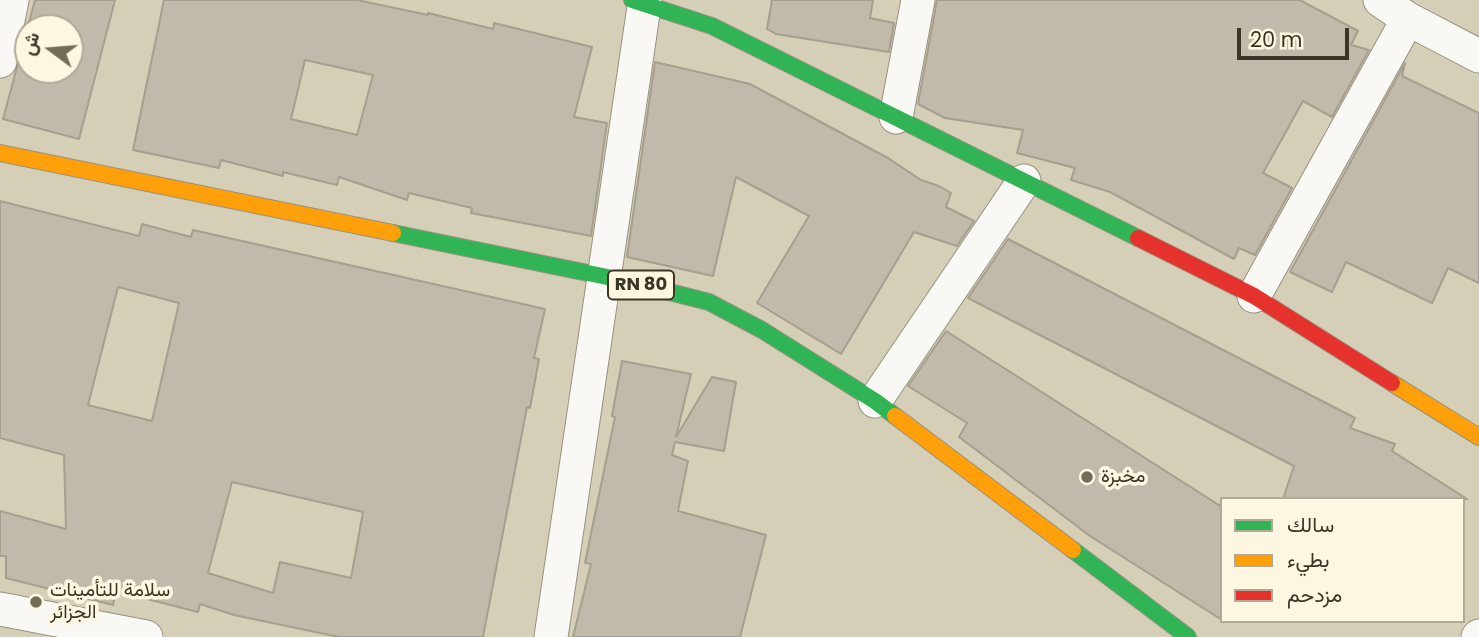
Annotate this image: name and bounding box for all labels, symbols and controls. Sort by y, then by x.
north arrow [14,14,84,84]
scale bar [1241,14,1353,58]
text: 20 m [1250,25,1303,54]
text: ش [14,29,46,58]
road number: RN 80 [608,270,674,300]
place label: مخبزة [1101,466,1145,488]
marker: مخبزة [1079,469,1095,485]
legend [1220,497,1465,623]
text: سالك [1287,510,1334,539]
text: بطيء [1287,545,1330,574]
place label: سلامة للتأمينات الجزائر [50,580,170,624]
text: مزدحم [1287,580,1342,609]
marker: سلامة للتأمينات الجزائر [28,594,44,610]

